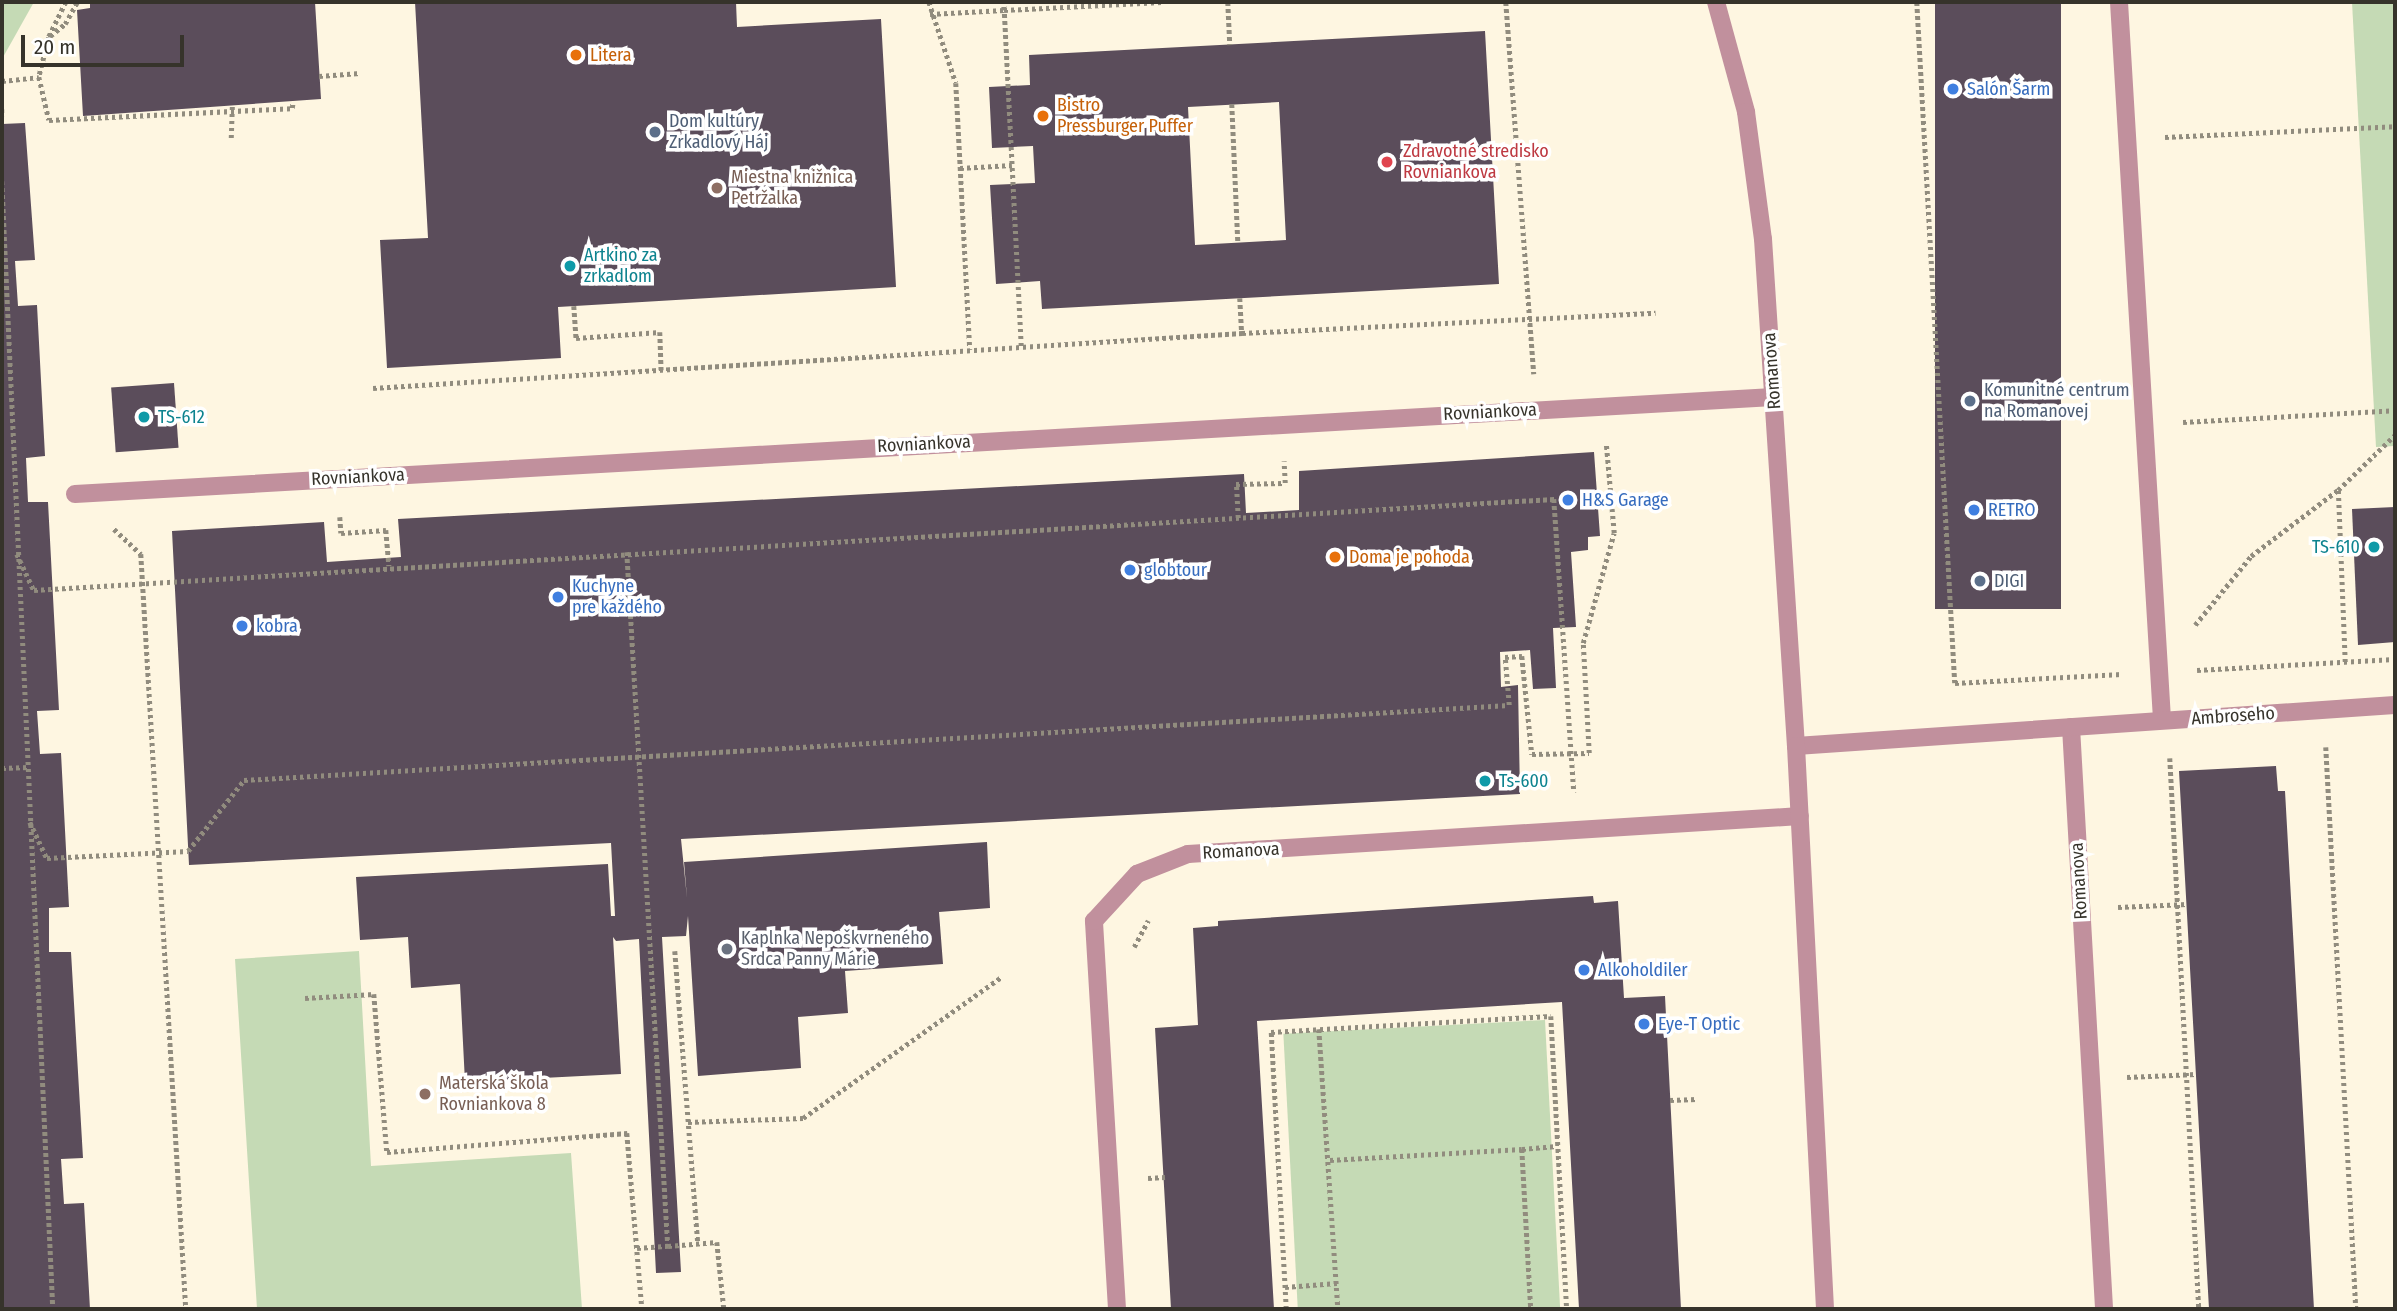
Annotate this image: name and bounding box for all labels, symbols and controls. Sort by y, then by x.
scale bar [24,21,187,65]
text: 20 m [34,34,75,60]
place label: Litera [590,44,632,66]
marker: Litera [568,47,584,63]
place label: Salón Šarm [1967,78,2050,100]
marker: Salón Šarm [1945,81,1961,97]
place label: Bistro Pressburger Puffer [1057,95,1193,138]
marker: Bistro Pressburger Puffer [1035,108,1051,124]
place label: Dom kultúry Zrkadlový Háj [669,111,769,154]
marker: Dom kultúry Zrkadlový Háj [647,124,663,140]
place label: Zdravotné stredisko Rovniankova [1403,141,1549,184]
marker: Zdravotné stredisko Rovniankova [1377,152,1397,172]
place label: Miestna knižnica Petržalka [731,167,853,210]
marker: Miestna knižnica Petržalka [709,180,725,196]
place label: Artkino za zrkadlom [584,245,657,288]
marker: Artkino za zrkadlom [562,258,578,274]
street label: Romanova [1759,332,1785,410]
place label: Komunitné centrum na Romanovej [1984,380,2130,422]
marker: Komunitné centrum na Romanovej [1962,393,1978,409]
street label: Rovniankova [1443,399,1537,425]
place label: TS-612 [158,406,205,428]
marker: TS-612 [136,409,152,425]
street label: Rovniankova [877,431,971,457]
street label: Rovniankova [311,464,405,490]
place label: H&S Garage [1582,489,1669,511]
marker: H&S Garage [1560,492,1576,508]
place label: RETRO [1988,499,2036,521]
marker: RETRO [1966,502,1982,518]
place label: TS-610 [2312,536,2360,558]
marker: TS-610 [2366,539,2382,555]
place label: Doma je pohoda [1349,546,1470,568]
marker: Doma je pohoda [1327,549,1343,565]
place label: globtour [1144,559,1207,581]
marker: globtour [1122,562,1138,578]
place label: DIGI [1994,570,2024,592]
marker: DIGI [1972,573,1988,589]
place label: Kuchyne pre každého [572,576,662,618]
marker: Kuchyne pre každého [550,589,566,605]
place label: kobra [256,615,298,637]
marker: kobra [234,618,250,634]
street label: Ambroseho [2191,702,2275,730]
place label: Ts-600 [1499,770,1548,792]
marker: Ts-600 [1477,773,1493,789]
street label: Romanova [1202,838,1280,864]
street label: Romanova [2066,842,2092,920]
place label: Kaplnka Nepoškvrneného Srdca Panny Márie [741,928,929,970]
marker: Kaplnka Nepoškvrneného Srdca Panny Márie [719,941,735,957]
place label: Alkoholdiler [1598,959,1688,981]
marker: Alkoholdiler [1576,962,1592,978]
place label: Eye-T Optic [1658,1013,1740,1035]
marker: Eye-T Optic [1636,1016,1652,1032]
place label: Materská škola Rovniankova 8 [439,1073,549,1116]
marker: Materská škola Rovniankova 8 [417,1086,433,1102]

